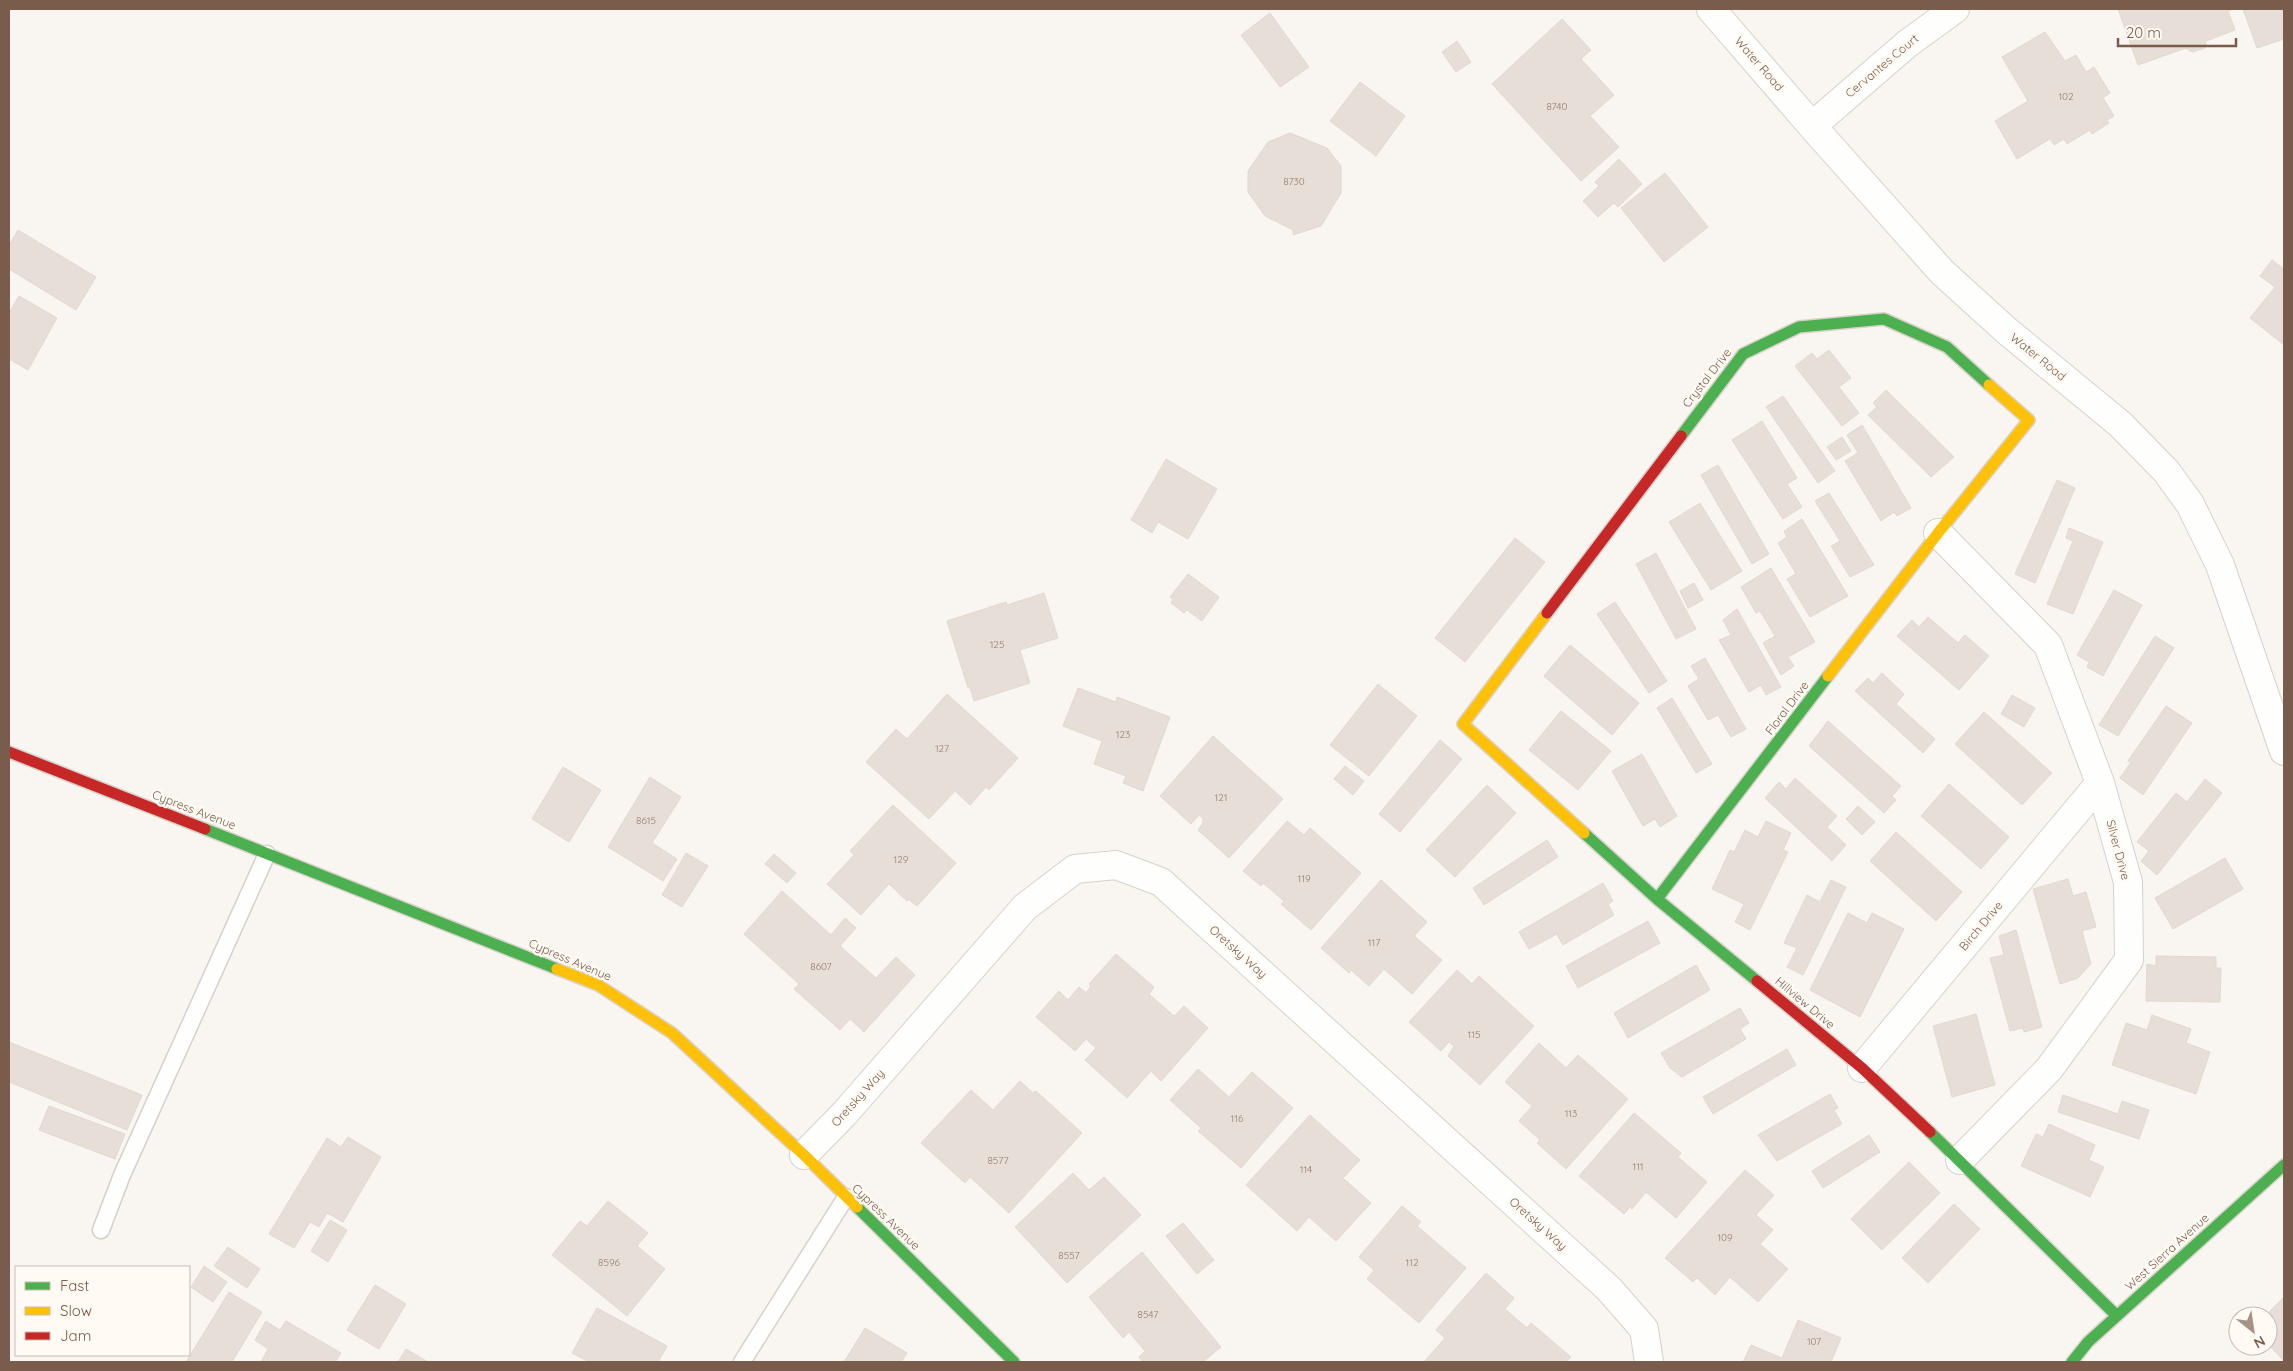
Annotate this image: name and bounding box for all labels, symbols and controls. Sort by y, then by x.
scale bar [2118,15,2236,47]
text: 20 m [2126,23,2161,42]
street label: Cervantes Court [1842,31,1921,101]
street label: Water Road [1732,33,1787,94]
house number: 102 [2058,90,2074,103]
house number: 8740 [1546,100,1568,113]
house number: 8730 [1283,175,1305,188]
street label: Water Road [2007,330,2069,384]
street label: Crystal Drive [1679,345,1735,410]
house number: 125 [990,638,1004,651]
street label: Floral Drive [1762,678,1812,738]
house number: 123 [1116,728,1130,741]
house number: 127 [935,742,949,755]
street label: Cypress Avenue [150,787,238,832]
house number: 121 [1215,791,1227,804]
house number: 8615 [636,814,656,827]
street label: Silver Drive [2103,818,2134,882]
house number: 129 [894,853,909,866]
house number: 119 [1298,872,1311,885]
street label: Birch Drive [1956,898,2006,953]
street label: Oretsky Way [1206,922,1270,981]
street label: Cypress Avenue [526,935,614,984]
house number: 117 [1368,936,1380,949]
house number: 8607 [810,960,832,973]
street label: Hillview Drive [1772,973,1838,1032]
house number: 115 [1468,1028,1480,1041]
street label: Oretsky Way [828,1066,887,1130]
house number: 113 [1565,1107,1577,1120]
house number: 116 [1231,1112,1244,1125]
house number: 8577 [987,1154,1009,1167]
house number: 111 [1632,1160,1644,1173]
house number: 114 [1300,1163,1312,1176]
street label: Cypress Avenue [849,1180,924,1253]
street label: Oretsky Way [1506,1194,1570,1253]
street label: West Sierra Avenue [2122,1210,2212,1293]
house number: 109 [1717,1231,1733,1244]
house number: 8557 [1058,1249,1080,1262]
house number: 8596 [598,1256,621,1269]
house number: 112 [1406,1256,1419,1269]
legend [15,1266,190,1356]
text: Fast [60,1276,89,1295]
text: Slow [60,1301,92,1320]
north arrow [2228,1306,2278,1356]
house number: 8547 [1138,1308,1158,1321]
text: Jam [60,1326,91,1345]
text: N [2251,1332,2268,1353]
house number: 107 [1807,1335,1821,1348]

